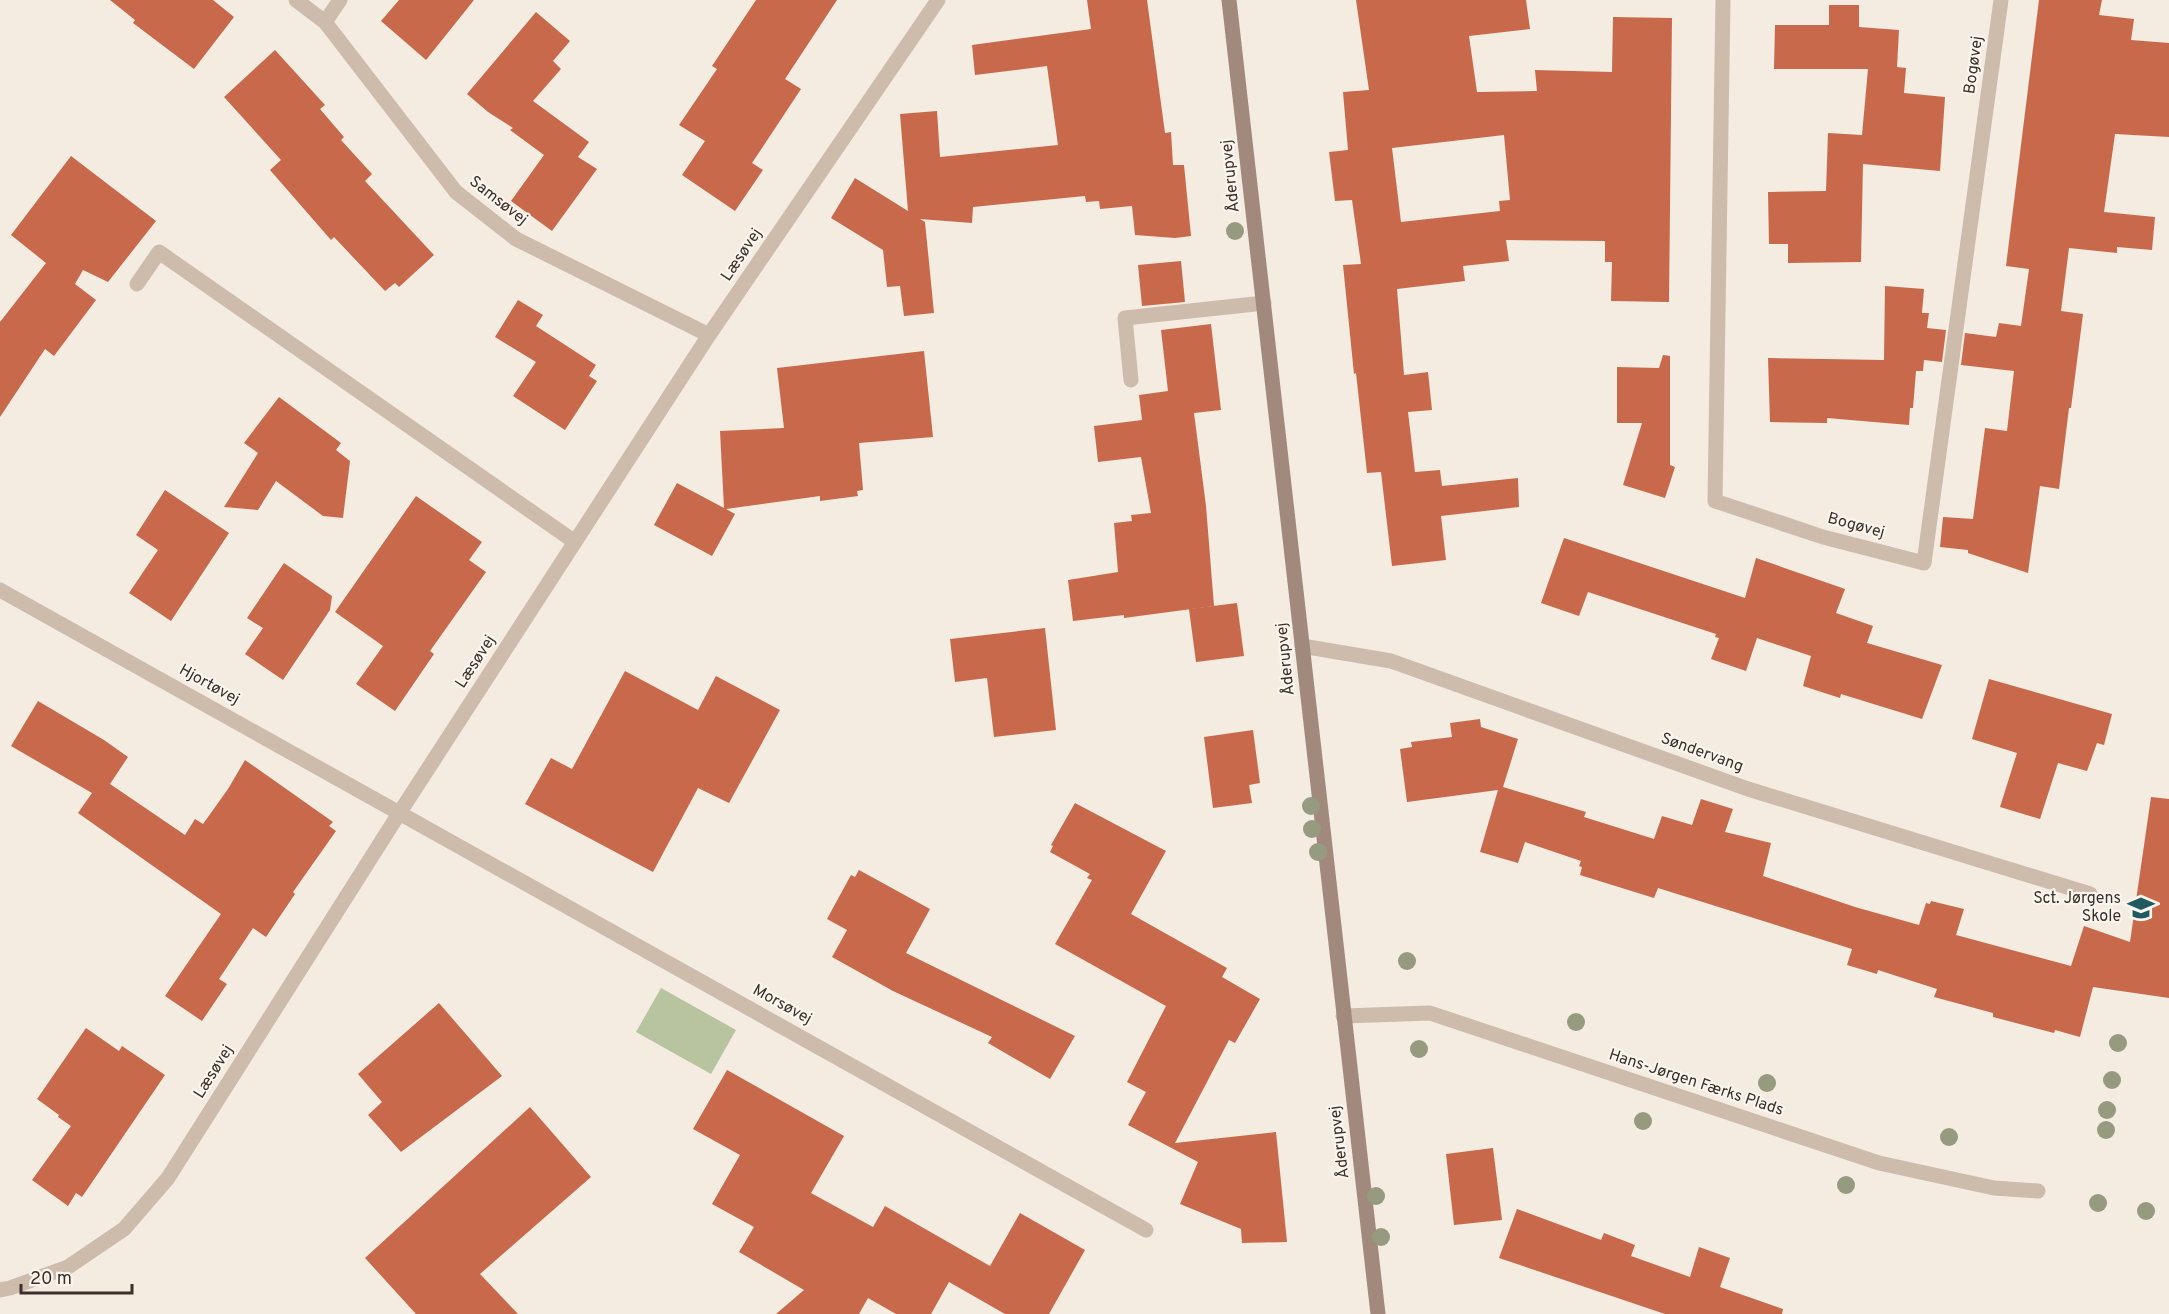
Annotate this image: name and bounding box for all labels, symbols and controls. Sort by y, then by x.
street label: Bogøvej [1960,35,1988,95]
street label: Åderupvej [1216,138,1245,214]
street label: Samsøvej [465,172,531,230]
street label: Læsøvej [717,225,767,285]
street label: Bogøvej [1825,509,1887,543]
street label: Åderupvej [1271,621,1300,697]
street label: Læsøvej [451,632,501,692]
street label: Hjortøvej [175,660,243,710]
street label: Søndervang [1658,729,1746,777]
place label: Sct. Jørgens Skole [2033,889,2121,927]
school or university icon: Sct. Jørgens Skole [2126,893,2156,923]
street label: Morsøvej [749,981,815,1029]
street label: Læsøvej [190,1041,238,1103]
street label: Hans-Jørgen Færks Plads [1606,1045,1786,1121]
street label: Åderupvej [1325,1104,1354,1180]
scale bar [21,1257,132,1295]
text: 20 m [30,1268,72,1291]

